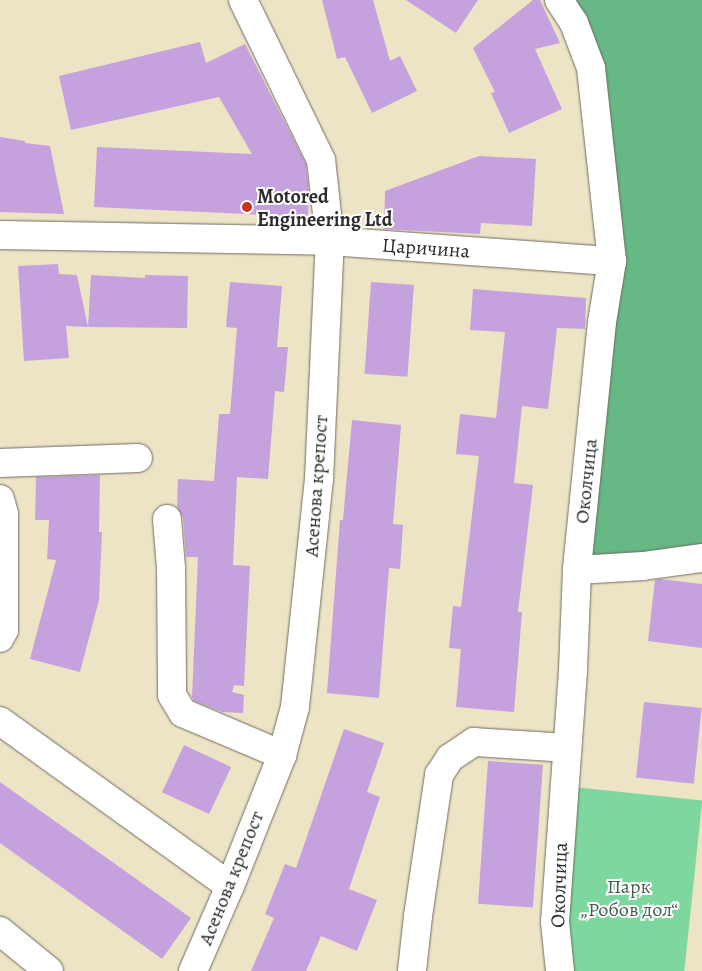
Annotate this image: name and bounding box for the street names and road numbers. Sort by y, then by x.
street label: Царичина [381,233,471,263]
street label: Асенова крепост [299,414,333,558]
street label: Околчица [570,437,602,525]
street label: Асенова крепост [193,808,269,948]
street label: Околчица [546,842,572,928]

